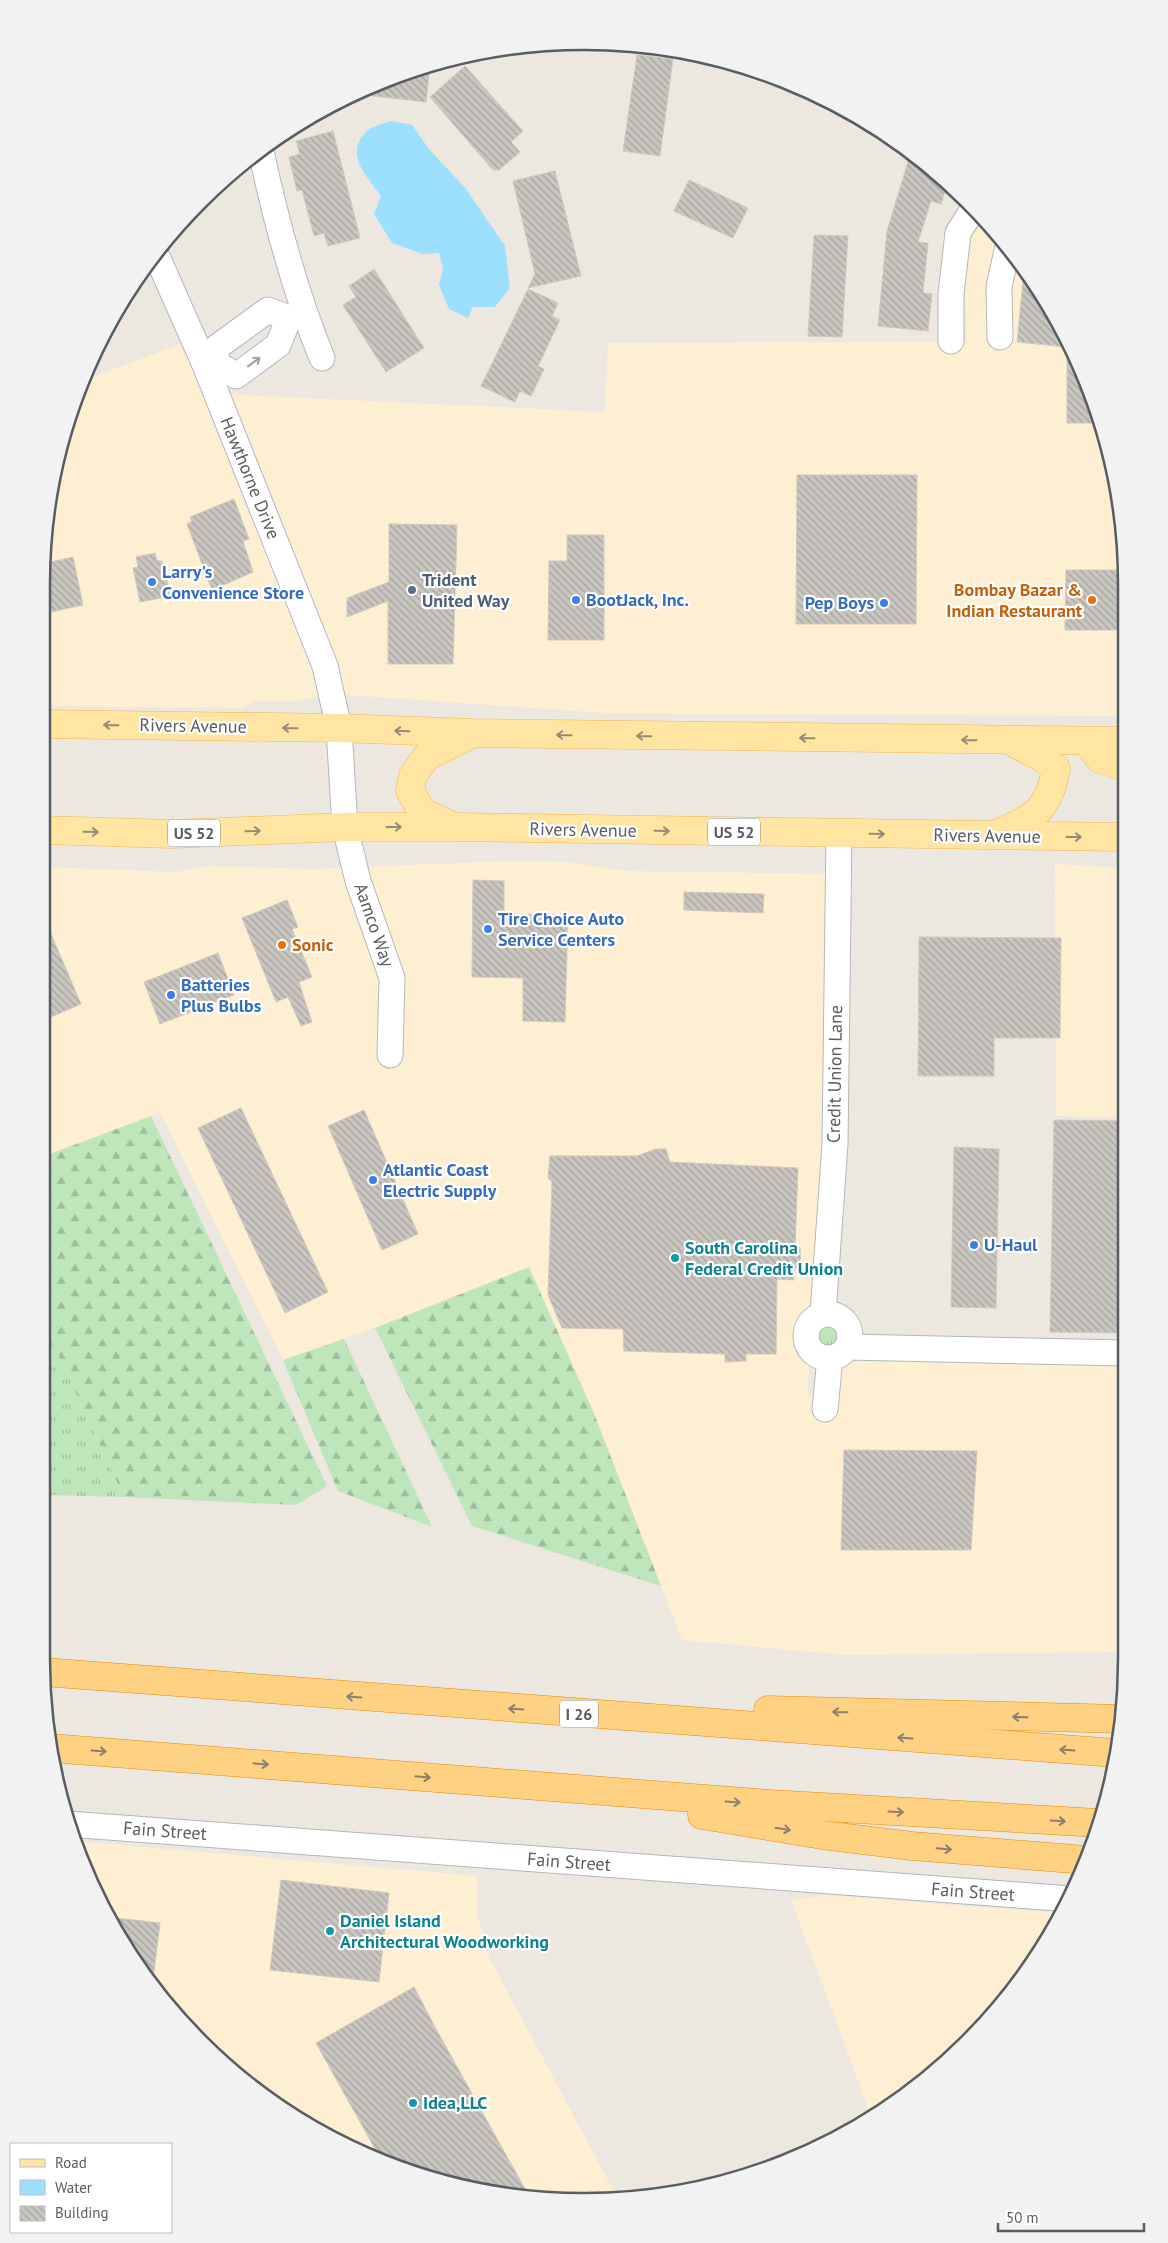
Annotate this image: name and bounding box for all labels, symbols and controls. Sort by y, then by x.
one-way arrow [247,357,261,367]
street label: Hawthorne Drive [215,413,285,542]
place label: Larry's Convenience Store [162,560,304,604]
place label: Trident United Way [422,568,510,612]
marker: Larry's Convenience Store [146,576,158,588]
place label: Bombay Bazar & Indian Restaurant [946,578,1083,622]
marker: Trident United Way [406,584,418,596]
place label: BootJack, Inc. [586,588,689,611]
place label: Pep Boys [805,591,874,614]
marker: BootJack, Inc. [570,594,582,606]
marker: Bombay Bazar & Indian Restaurant [1086,594,1098,606]
marker: Pep Boys [878,597,890,609]
street label: Rivers Avenue [139,713,247,738]
one-way arrow [103,720,119,730]
one-way arrow [283,723,299,733]
one-way arrow [394,726,410,735]
one-way arrow [556,730,572,739]
one-way arrow [636,731,652,741]
one-way arrow [799,733,815,743]
one-way arrow [961,735,978,745]
street label: Rivers Avenue [529,817,637,842]
road number: US 52 [708,819,760,846]
road number: US 52 [168,820,220,846]
one-way arrow [386,822,402,832]
street label: Rivers Avenue [933,823,1041,848]
one-way arrow [245,826,261,835]
one-way arrow [653,826,669,836]
one-way arrow [83,827,99,836]
one-way arrow [868,829,884,839]
one-way arrow [1066,832,1082,842]
street label: Aamco Way [349,880,400,970]
place label: Tire Choice Auto Service Centers [498,907,624,951]
marker: Tire Choice Auto Service Centers [482,923,494,935]
place label: Sonic [292,933,334,956]
marker: Sonic [276,939,288,951]
place label: Batteries Plus Bulbs [181,973,262,1017]
marker: Batteries Plus Bulbs [165,989,177,1001]
street label: Credit Union Lane [822,1005,847,1143]
place label: Atlantic Coast Electric Supply [383,1158,497,1202]
marker: Atlantic Coast Electric Supply [367,1174,379,1186]
place label: U-Haul [984,1233,1038,1256]
place label: South Carolina Federal Credit Union [685,1236,843,1280]
marker: U-Haul [968,1239,980,1251]
marker: South Carolina Federal Credit Union [669,1252,681,1264]
one-way arrow [346,1692,362,1701]
road number: I 26 [560,1700,598,1728]
one-way arrow [508,1705,524,1714]
one-way arrow [833,1707,849,1717]
one-way arrow [1013,1712,1029,1722]
one-way arrow [897,1733,913,1743]
one-way arrow [1059,1745,1075,1755]
one-way arrow [90,1747,106,1756]
one-way arrow [252,1759,268,1769]
one-way arrow [414,1772,430,1782]
one-way arrow [725,1797,741,1806]
one-way arrow [887,1807,903,1816]
street label: Fain Street [122,1816,208,1845]
one-way arrow [1050,1816,1066,1825]
one-way arrow [774,1824,790,1834]
one-way arrow [936,1844,952,1853]
street label: Fain Street [526,1847,612,1876]
street label: Fain Street [930,1877,1016,1906]
place label: Daniel Island Architectural Woodworking [340,1909,549,1953]
marker: Daniel Island Architectural Woodworking [324,1925,336,1937]
place label: Idea,LLC [423,2091,487,2114]
marker: Idea,LLC [407,2097,419,2109]
legend [10,2143,172,2233]
text: Road [55,2153,87,2172]
text: Water [55,2178,92,2197]
scale bar [998,2200,1144,2232]
text: Building [55,2203,109,2222]
text: 50 m [1006,2208,1039,2227]

